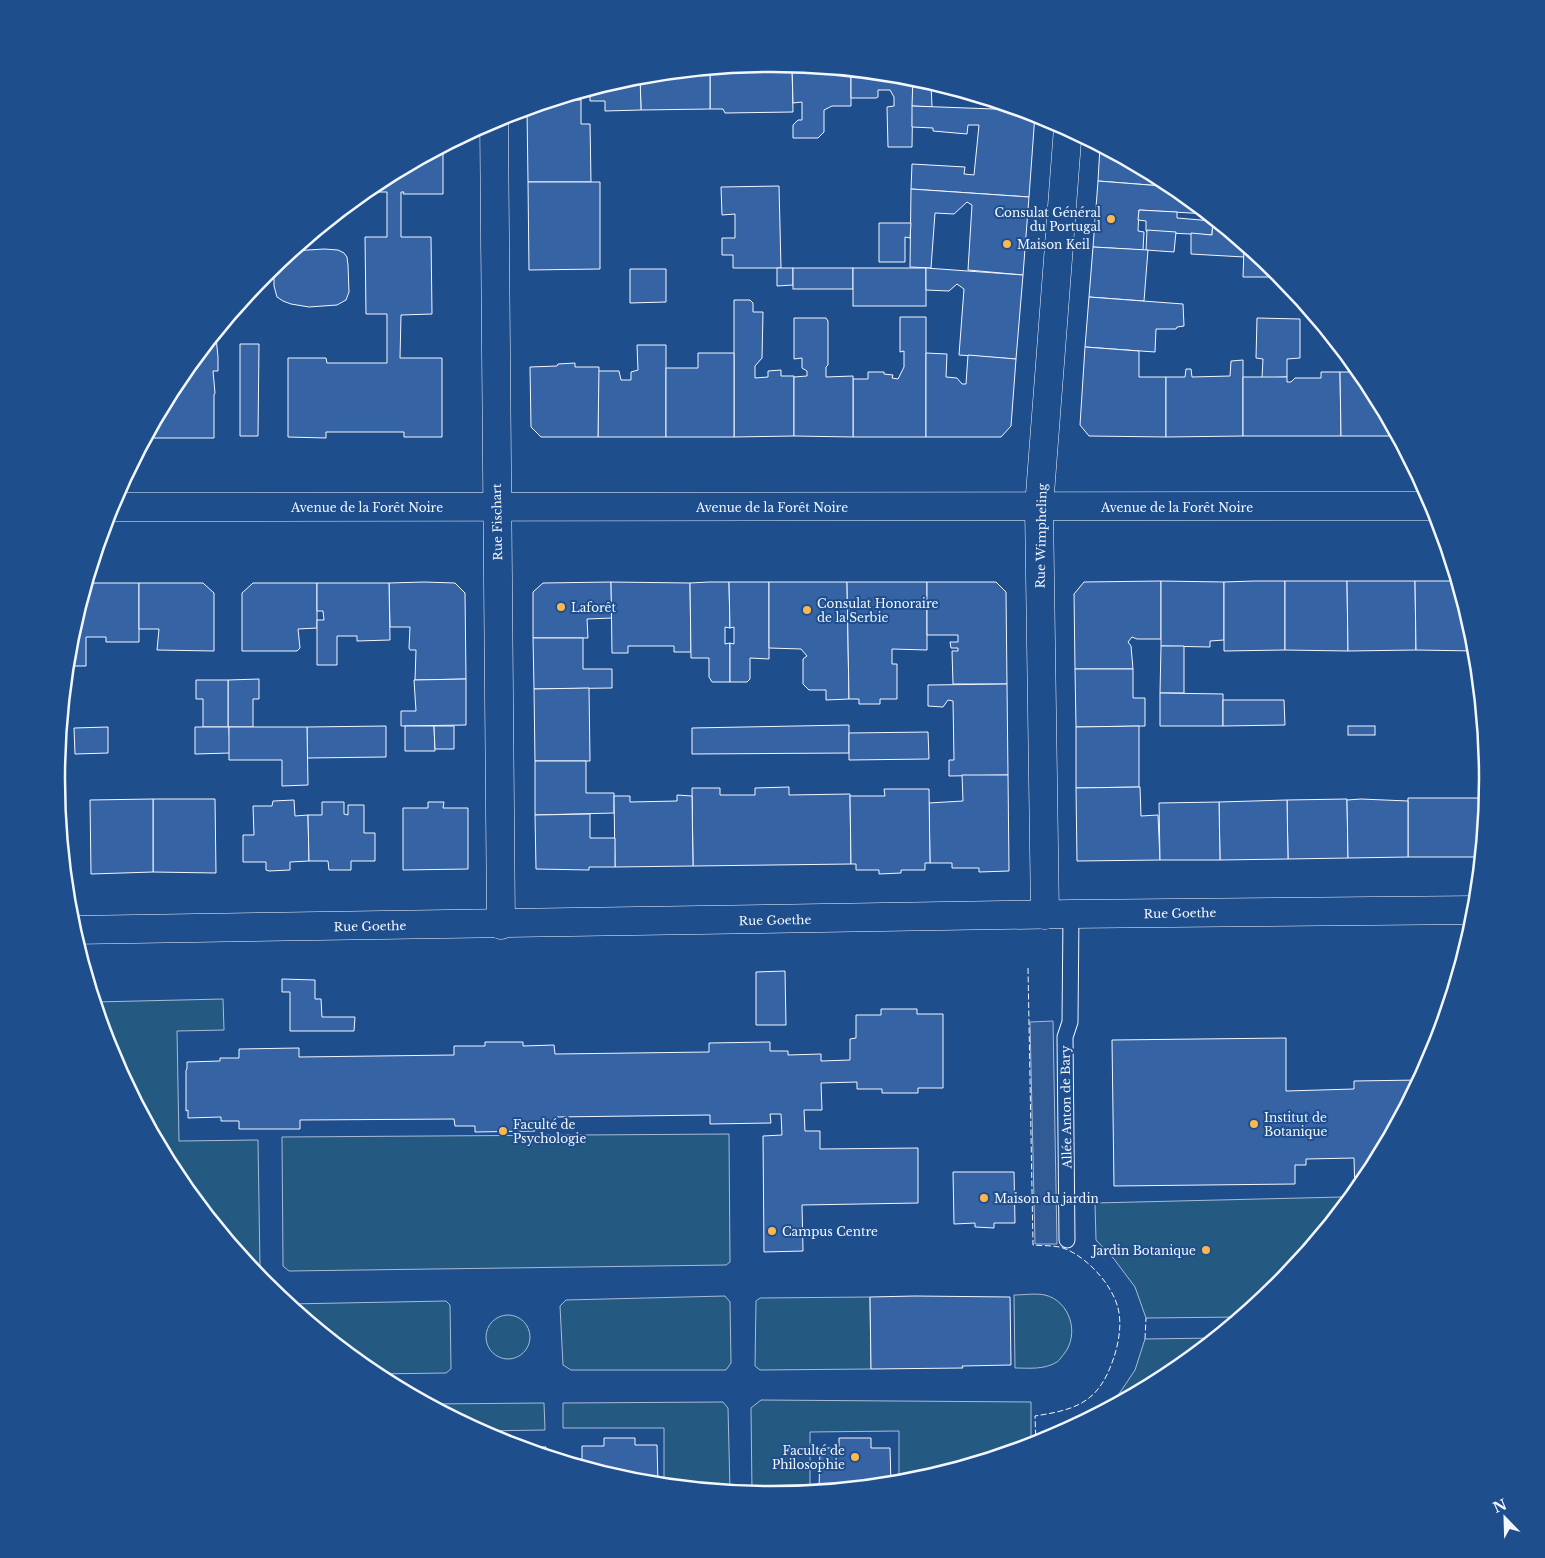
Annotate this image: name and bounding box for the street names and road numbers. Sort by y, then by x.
street label: Rue Fischart [489,483,505,561]
street label: Rue Wimpheling [1033,483,1049,589]
street label: Avenue de la Forêt Noire [290,500,443,515]
street label: Avenue de la Forêt Noire [695,500,848,515]
street label: Avenue de la Forêt Noire [1100,500,1253,515]
street label: Rue Goethe [1144,905,1217,921]
street label: Rue Goethe [739,912,812,928]
street label: Rue Goethe [334,918,407,934]
street label: Allée Anton de Bary [1057,1045,1075,1170]

